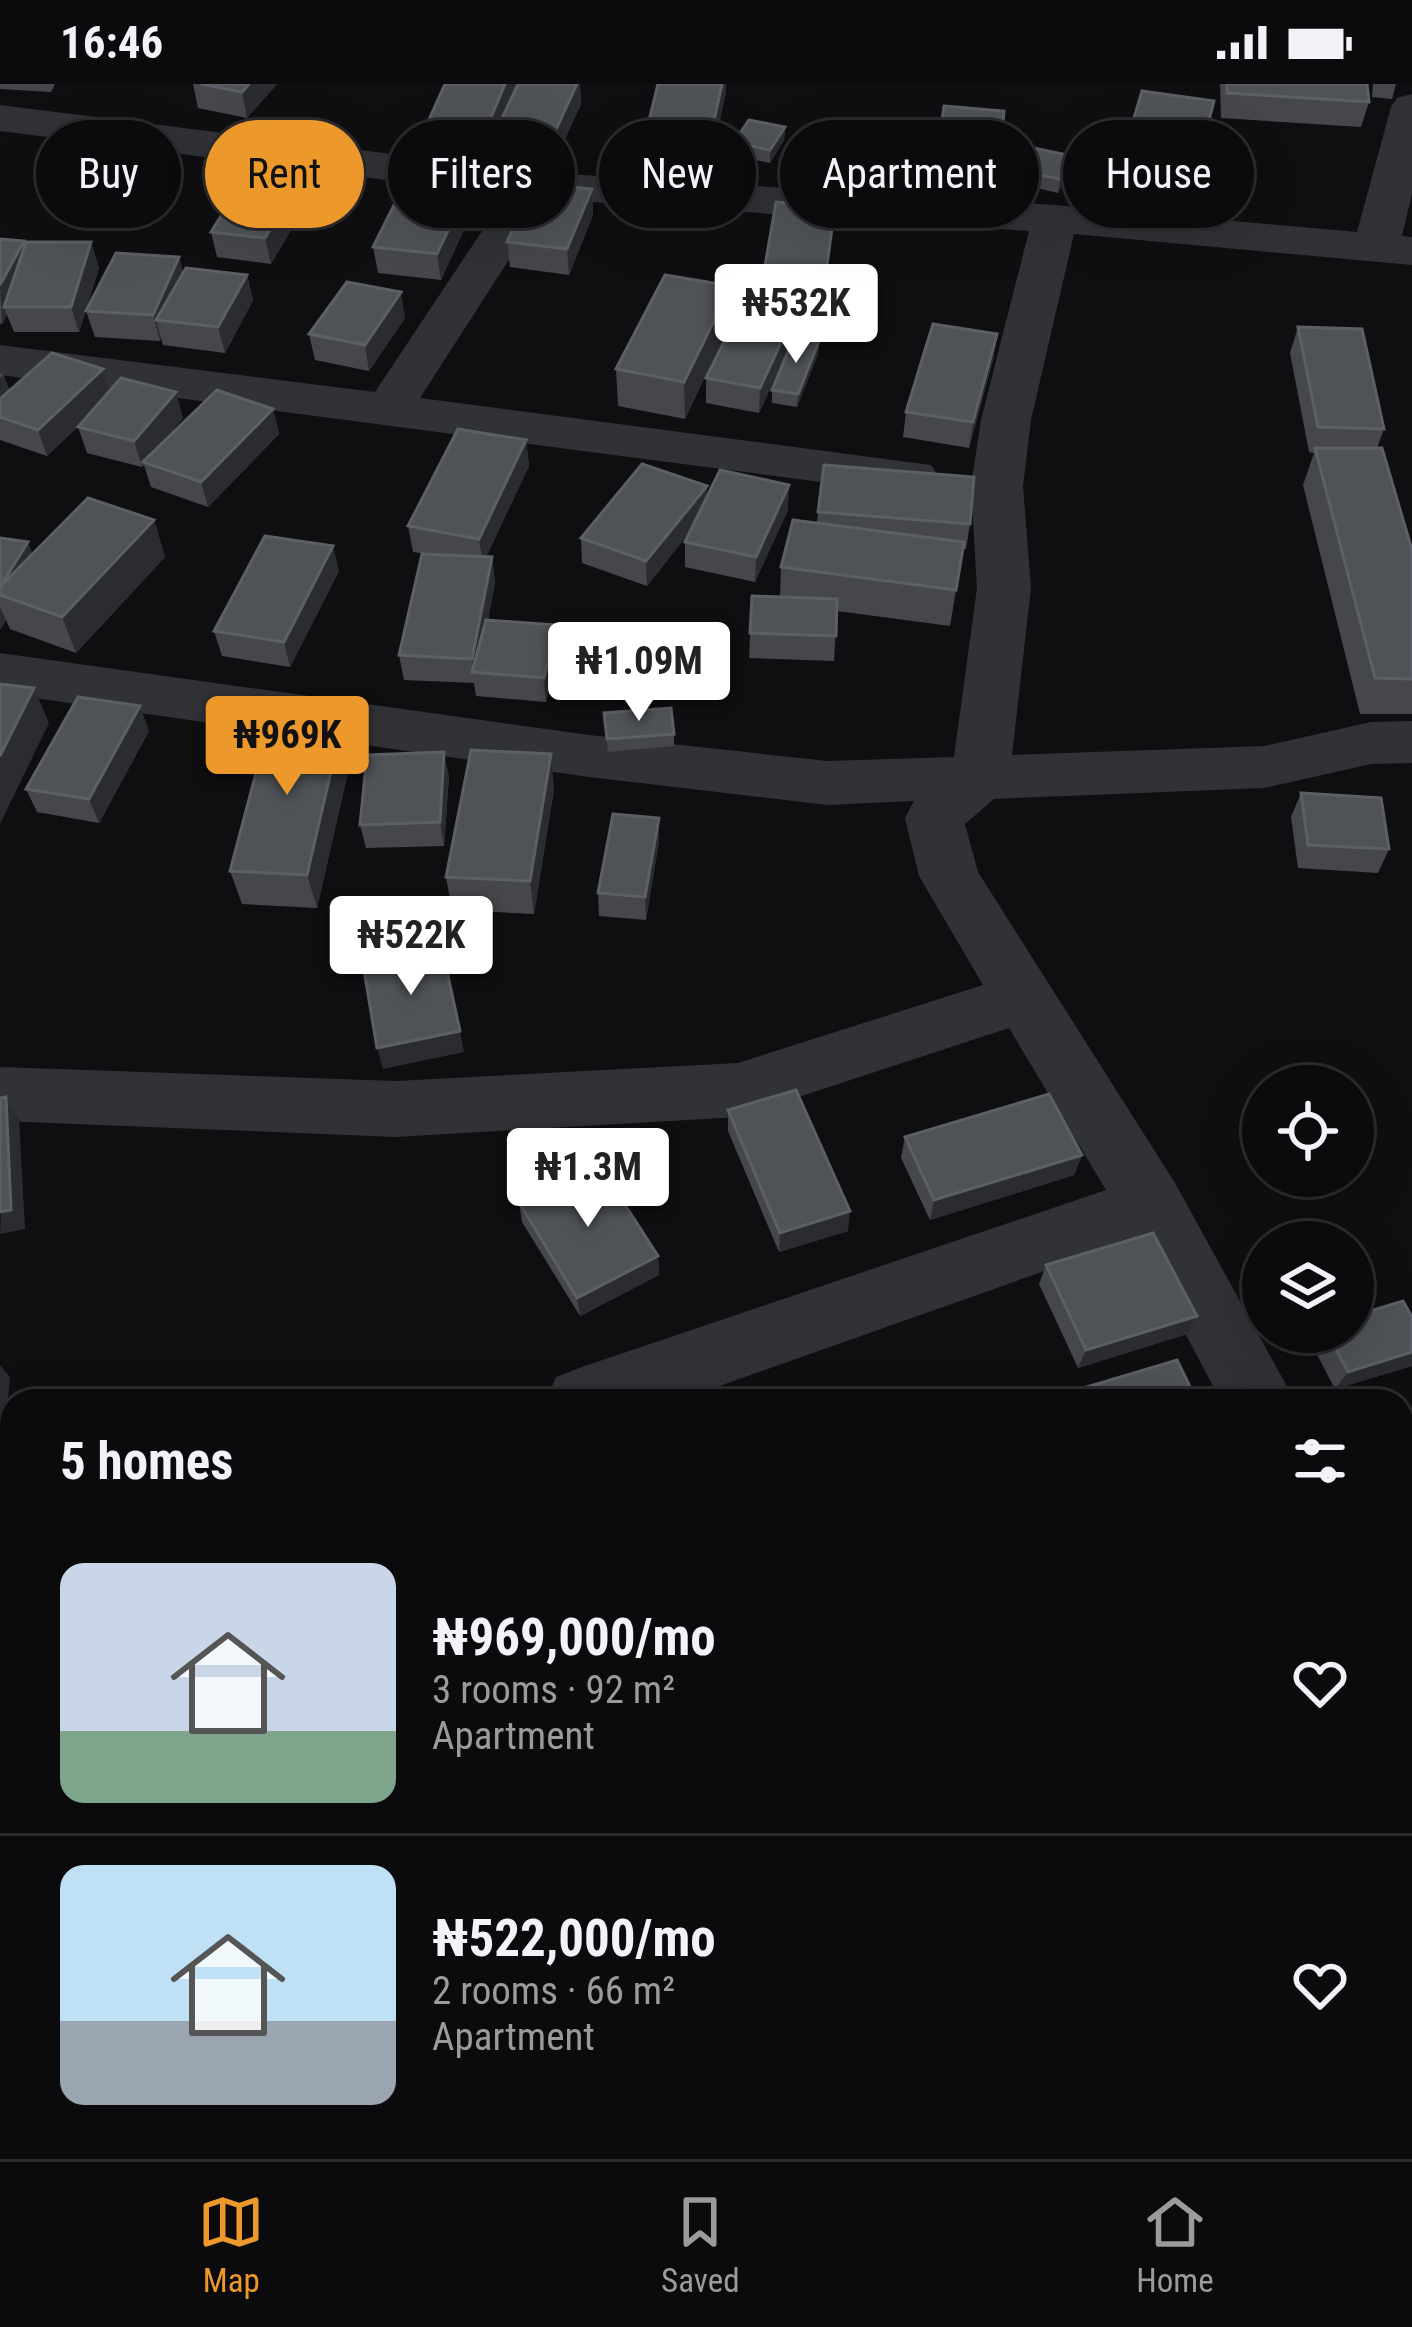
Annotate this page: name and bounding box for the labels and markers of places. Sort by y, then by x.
pin: ₦532K [712,264,880,366]
pin: ₦1.09M [541,622,737,724]
pin: ₦969K [203,696,371,798]
pin: ₦522K [327,896,495,998]
pin: ₦1.3M [504,1128,672,1230]

